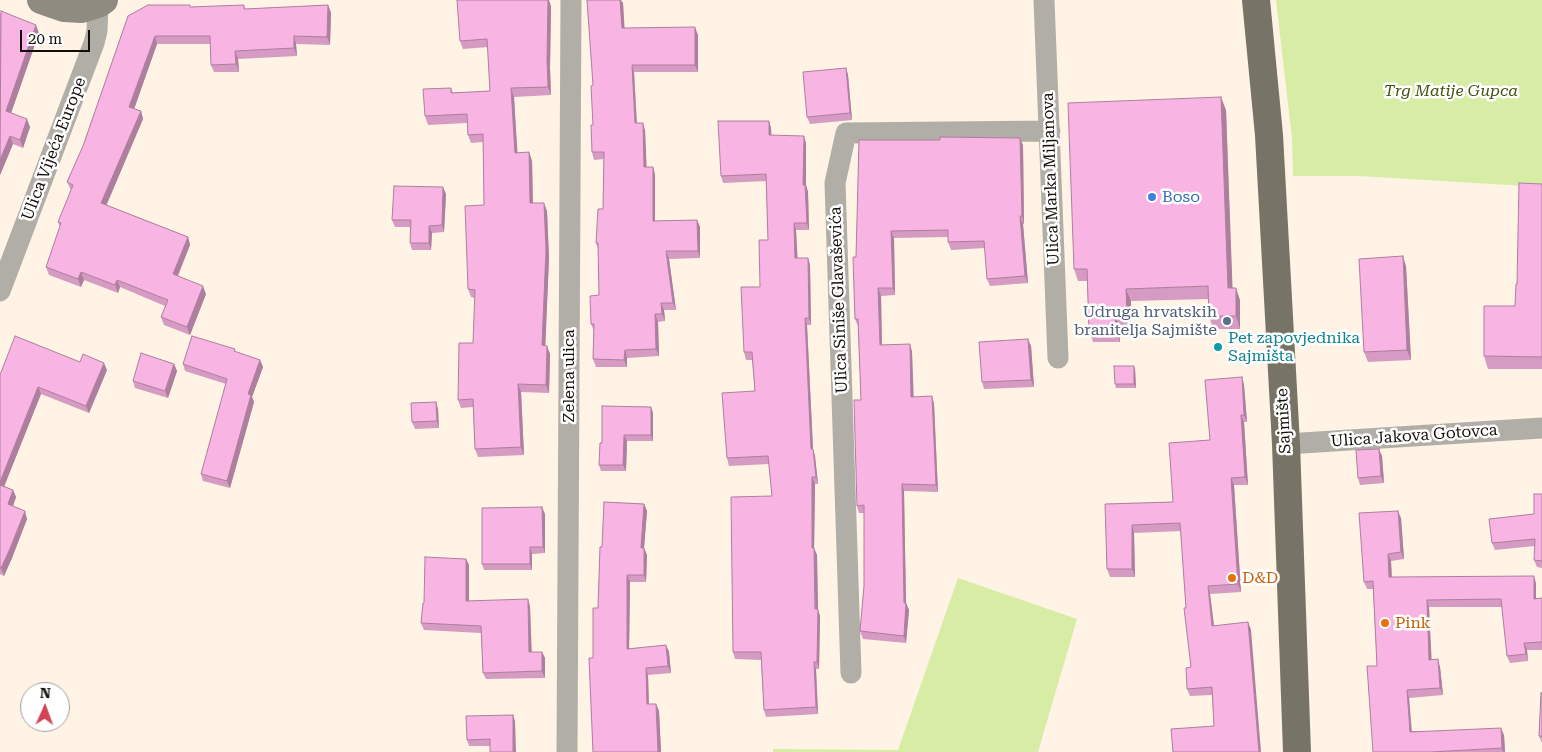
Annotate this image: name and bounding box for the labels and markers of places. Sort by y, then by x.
place label: Boso [1162,187,1200,207]
marker: Boso [1146,191,1158,203]
place label: Udruga hrvatskih branitelja Sajmište [1074,302,1217,340]
marker: Udruga hrvatskih branitelja Sajmište [1221,315,1233,327]
place label: Pet zapovjednika Sajmišta [1228,328,1360,366]
marker: Pet zapovjednika Sajmišta [1212,341,1224,353]
place label: D&D [1242,568,1278,588]
marker: D&D [1226,572,1238,584]
place label: Pink [1395,613,1431,633]
marker: Pink [1379,617,1391,629]

